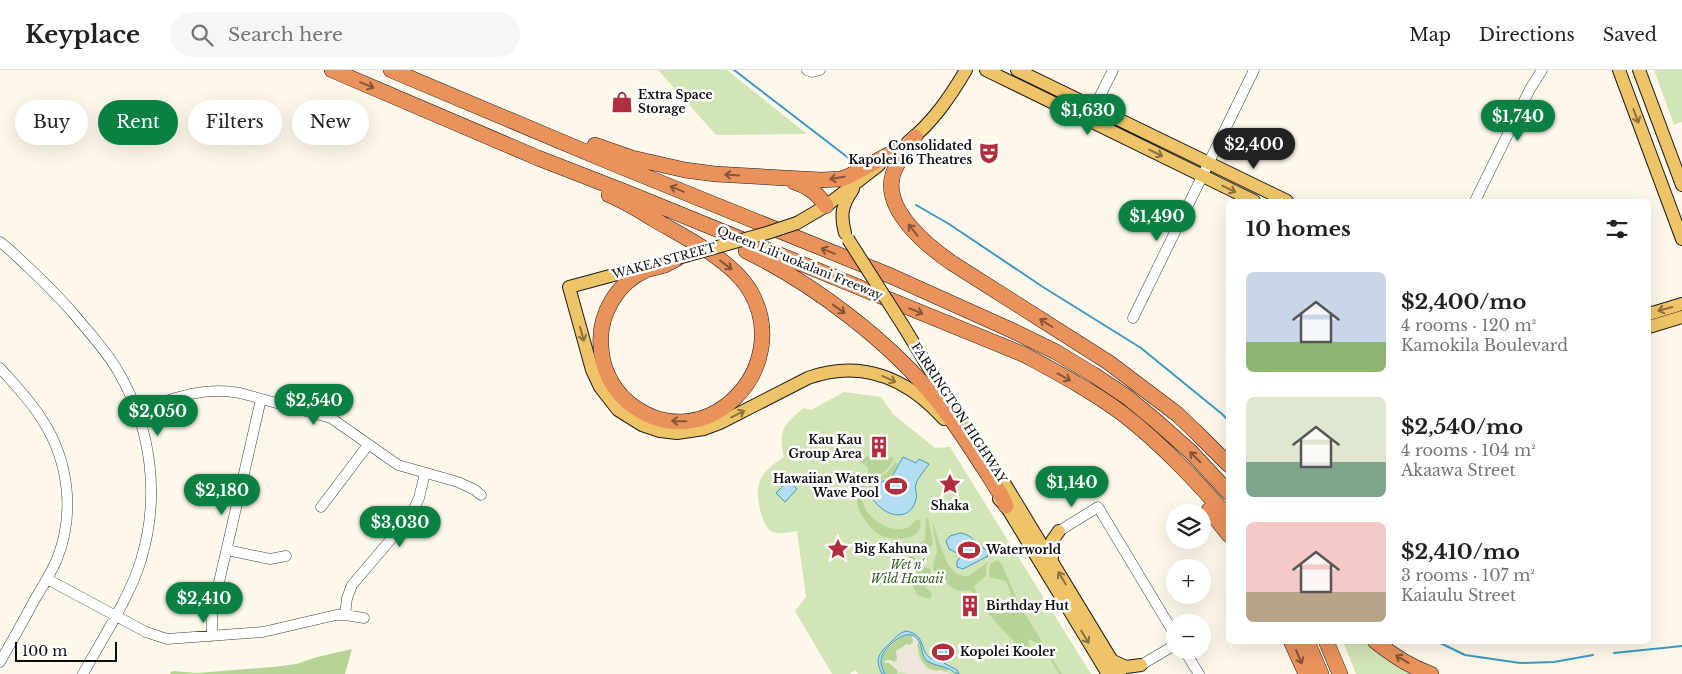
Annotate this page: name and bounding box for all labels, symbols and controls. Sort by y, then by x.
search box [170,12,520,57]
text: Keyplace [25,20,140,49]
icon: search [188,21,216,49]
text: Search here [228,23,343,46]
text: Map [1409,24,1451,46]
text: Directions [1479,24,1575,46]
text: Saved [1603,24,1657,46]
one-way arrow [359,81,374,91]
place label: Extra Space Storage [638,87,713,116]
shop icon: Extra Space Storage [609,89,635,115]
pin: $1,630 [1047,93,1129,136]
chip: Buy [15,100,88,145]
chip: Rent [98,100,178,145]
chip: Filters [188,100,282,145]
chip: New [292,100,369,145]
text: $1,630 [1061,100,1115,120]
pin: $1,740 [1477,100,1559,142]
text: $1,740 [1492,106,1544,126]
one-way arrow [1632,107,1641,123]
pin: $2,400 [1213,128,1295,170]
text: $2,400 [1224,134,1284,154]
place label: Consolidated Kapolei 16 Theatres [848,138,973,167]
theatre icon: Consolidated Kapolei 16 Theatres [976,140,1002,166]
one-way arrow [1148,148,1163,158]
one-way arrow [724,171,740,180]
one-way arrow [830,174,846,184]
one-way arrow [670,184,685,194]
one-way arrow [1221,185,1236,194]
pin: $1,490 [1116,200,1198,242]
text: $1,490 [1130,206,1184,226]
icon: filters [1603,215,1631,243]
text: 10 homes [1246,216,1351,242]
street label: Queen Liliʻuokalani Freeway [715,222,885,303]
one-way arrow [908,224,919,237]
street label: WAKEA STREET [609,239,718,282]
one-way arrow [821,245,836,255]
one-way arrow [719,260,733,270]
text: $2,400/mo [1401,289,1526,315]
icon: home [1286,292,1346,352]
one-way arrow [832,304,846,314]
one-way arrow [1658,305,1674,314]
one-way arrow [908,306,923,316]
text: 4 rooms · 120 m² [1401,315,1536,335]
one-way arrow [1039,318,1053,328]
one-way arrow [578,325,587,341]
text: Kamokila Boulevard [1401,335,1568,355]
street label: FARRINGTON HIGHWAY [908,340,1011,486]
one-way arrow [1057,372,1071,382]
one-way arrow [881,374,896,384]
pin: $2,540 [273,384,355,426]
text: $2,540 [285,390,343,410]
pin: $2,050 [117,394,199,437]
text: $2,050 [129,401,187,421]
one-way arrow [730,409,745,419]
text: $2,540/mo [1401,414,1523,440]
one-way arrow [671,416,687,425]
icon: home [1286,417,1346,477]
place label: Kau Kau Group Area [789,432,862,461]
building icon: Kau Kau Group Area [866,434,892,460]
text: 4 rooms · 104 m² [1401,440,1536,460]
one-way arrow [1189,451,1202,463]
text: Akaawa Street [1401,460,1516,480]
pin: $1,140 [1031,466,1113,508]
place label: Hawaiian Waters Wave Pool [773,471,880,500]
place icon: Shaka [937,471,963,497]
text: $1,140 [1046,472,1098,492]
sports icon: Hawaiian Waters Wave Pool [883,473,909,499]
pin: $2,180 [181,474,263,516]
text: $2,180 [195,480,249,500]
place label: Shaka [931,498,969,513]
map controls [1166,504,1211,659]
button: layers [1166,504,1211,549]
pin: $3,030 [359,506,441,548]
text: $3,030 [371,512,429,532]
place icon: Big Kahuna [825,536,851,562]
sports icon: Waterworld [956,537,982,563]
text: $2,410/mo [1401,539,1520,565]
place label: Big Kahuna [854,541,928,556]
place label: Waterworld [985,542,1062,557]
icon: home [1286,542,1346,602]
park label: Wet n' Wild Hawaii [870,557,944,586]
button: + [1166,559,1211,604]
text: 3 rooms · 107 m² [1401,565,1535,585]
one-way arrow [1057,572,1067,586]
pin: $2,410 [163,582,245,624]
text: Kaiaulu Street [1401,585,1516,605]
text: $2,410 [177,588,231,608]
building icon: Birthday Hut [957,593,983,619]
place label: Birthday Hut [986,598,1069,613]
button: − [1166,614,1211,659]
one-way arrow [1081,630,1091,644]
scale bar [15,639,118,662]
sports icon: Kopolei Kooler [930,639,956,665]
text: 100 m [22,642,67,660]
place label: Kopolei Kooler [960,644,1055,659]
one-way arrow [1295,650,1304,665]
one-way arrow [1396,654,1410,664]

